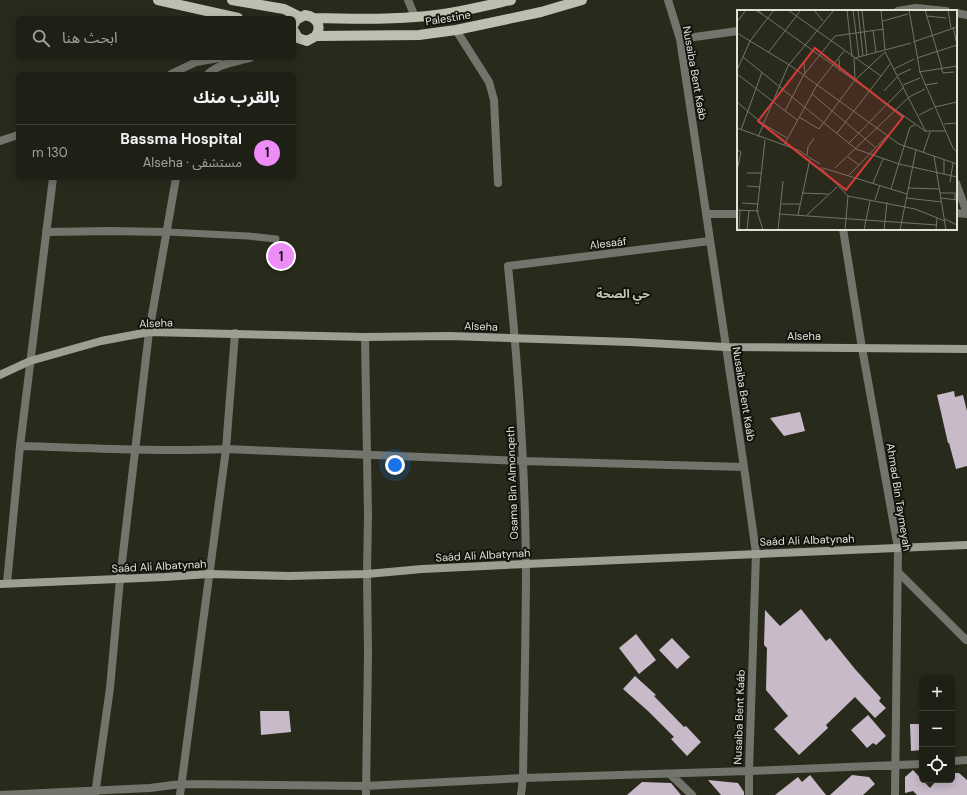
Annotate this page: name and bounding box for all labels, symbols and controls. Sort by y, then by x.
street label: Palestine [424,8,472,28]
inset map [737,10,957,230]
search box [16,16,296,60]
street label: Nusaiba Bent Kaáb [680,25,710,121]
icon: search [30,27,52,49]
text: ابحث هنا [62,28,118,48]
text: بالقرب منك [193,86,280,108]
text: Bassma Hospital [120,129,242,149]
text: 130 m [32,144,68,161]
text: 1 [265,144,269,161]
text: مستشفى · Alseha [143,154,242,171]
street label: Alesaáf [589,234,628,252]
pin: 1 [268,241,294,271]
district label: حي الصحة [596,286,650,304]
street label: Alseha [139,315,173,331]
street label: Alseha [464,318,498,334]
street label: Alseha [787,329,821,343]
street label: Nusaiba Bent Kaáb [730,346,758,442]
street label: Osama Bin Almonqeth [503,426,521,540]
street label: Ahmad Bin Taymeyah [884,442,914,552]
your location [385,455,405,475]
street label: Saád Ali Albatynah [759,531,855,549]
street label: Saád Ali Albatynah [435,546,531,564]
street label: Saád Ali Albatynah [111,557,207,575]
street label: Nusaiba Bent Kaáb [730,669,748,765]
map controls [919,675,955,783]
button: + [919,675,955,711]
button: − [919,711,955,747]
button: locate [919,747,955,783]

